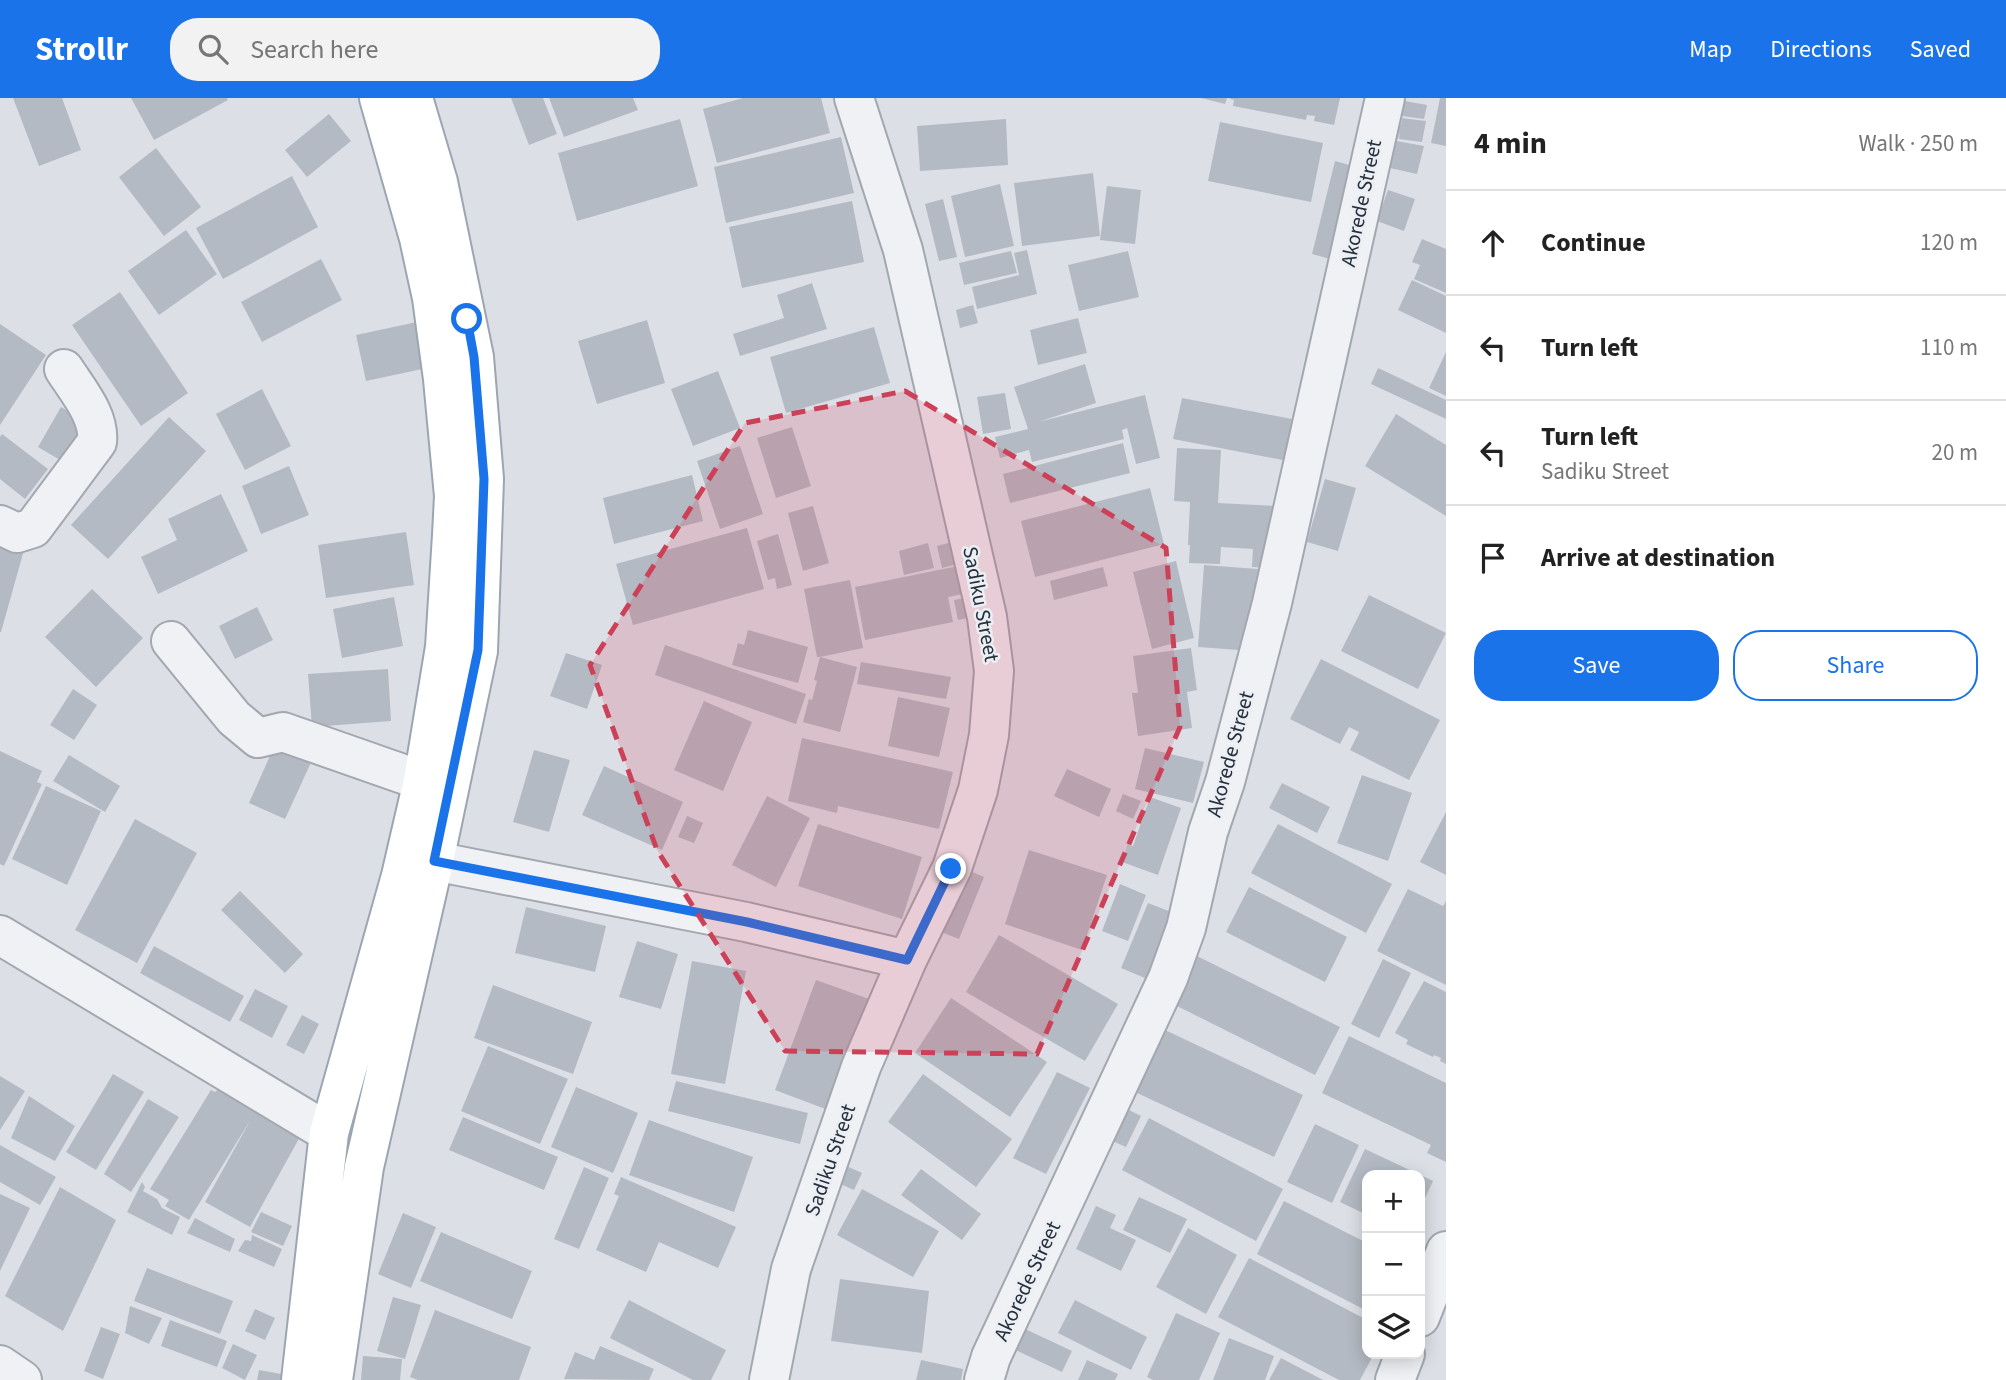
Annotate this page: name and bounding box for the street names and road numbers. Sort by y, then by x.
street label: Akorede Street [1333,137,1389,269]
street label: Sadiku Street [955,544,1007,664]
street label: Akorede Street [1199,688,1261,820]
street label: Sadiku Street [797,1100,863,1220]
street label: Akorede Street [986,1216,1068,1346]

